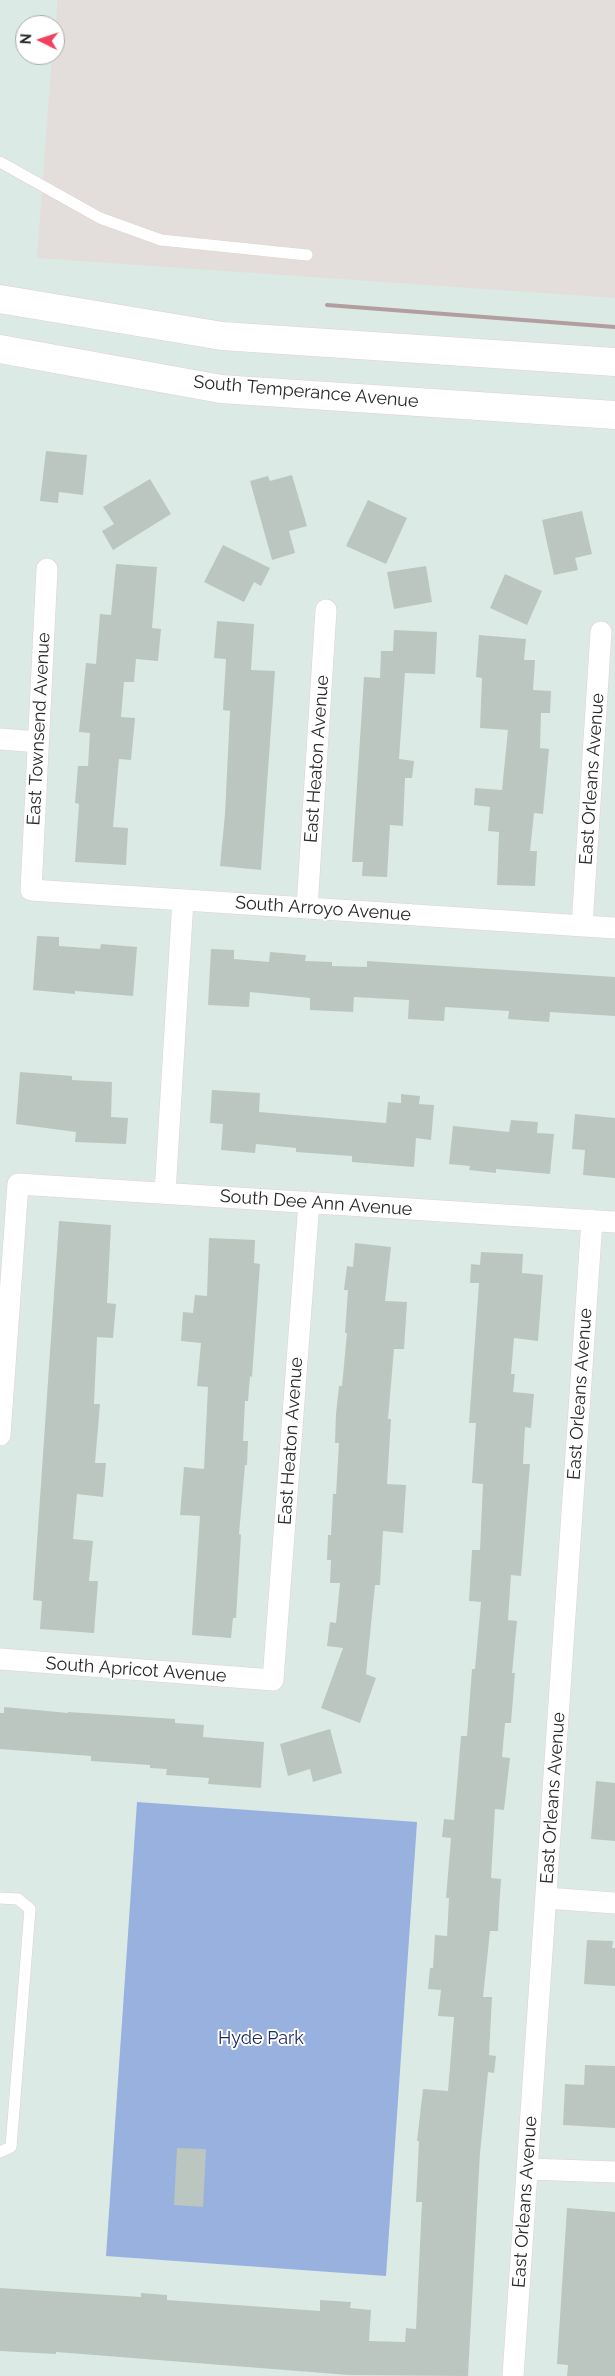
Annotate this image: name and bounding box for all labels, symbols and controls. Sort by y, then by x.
north arrow [15,15,65,65]
text: N [18,33,34,45]
street label: South Temperance Avenue [193,371,419,413]
street label: East Townsend Avenue [23,632,55,826]
street label: East Heaton Avenue [300,674,334,844]
street label: East Orleans Avenue [575,692,609,866]
street label: South Arroyo Avenue [234,892,412,926]
street label: South Dee Ann Avenue [219,1185,413,1221]
street label: East Orleans Avenue [563,1307,597,1481]
street label: East Heaton Avenue [274,1356,308,1526]
street label: South Apricot Avenue [45,1653,227,1687]
street label: East Orleans Avenue [536,1711,570,1885]
park label: Hyde Park [218,2028,304,2050]
street label: East Orleans Avenue [508,2115,542,2289]

